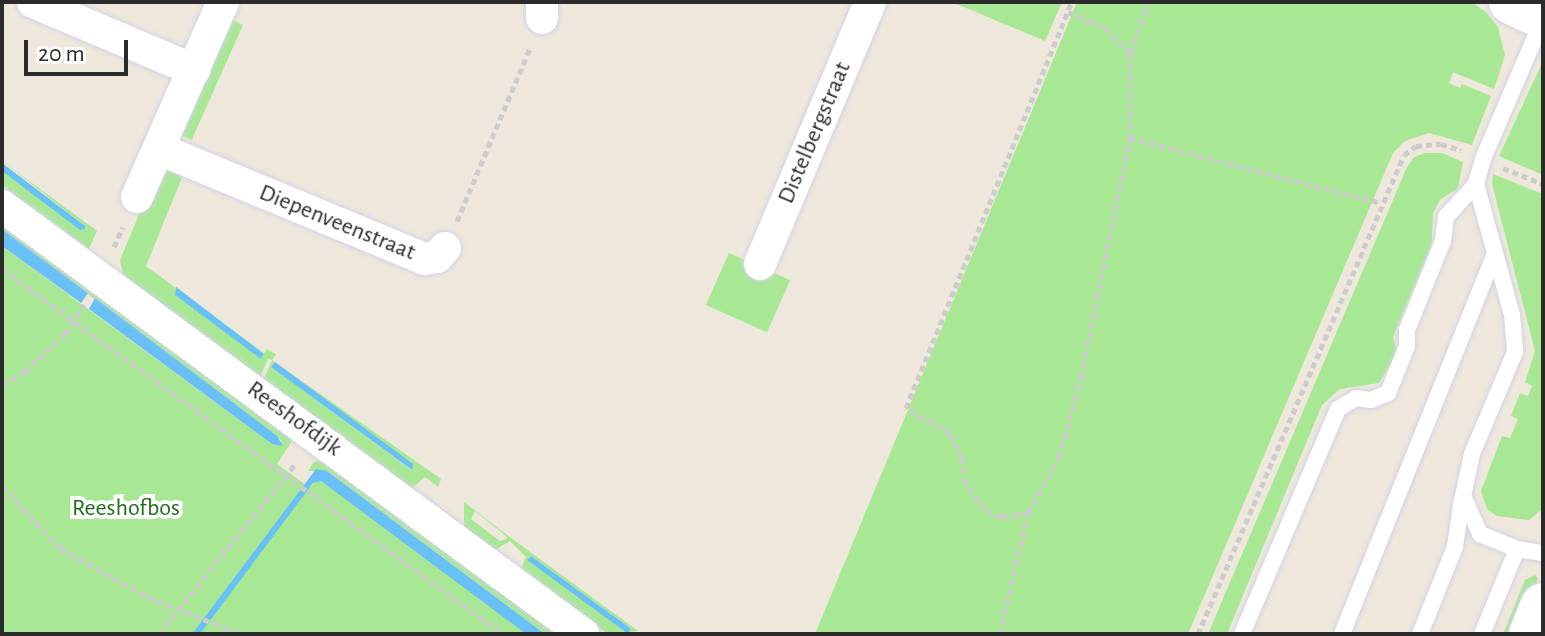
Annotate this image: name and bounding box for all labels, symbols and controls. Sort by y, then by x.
scale bar [28,24,132,74]
text: 20 m [38,42,85,66]
street label: Distelbergstraat [772,58,858,208]
street label: Diepenveenstraat [255,179,419,267]
street label: Reeshofdijk [241,375,347,463]
park label: Reeshofbos [72,495,180,523]

